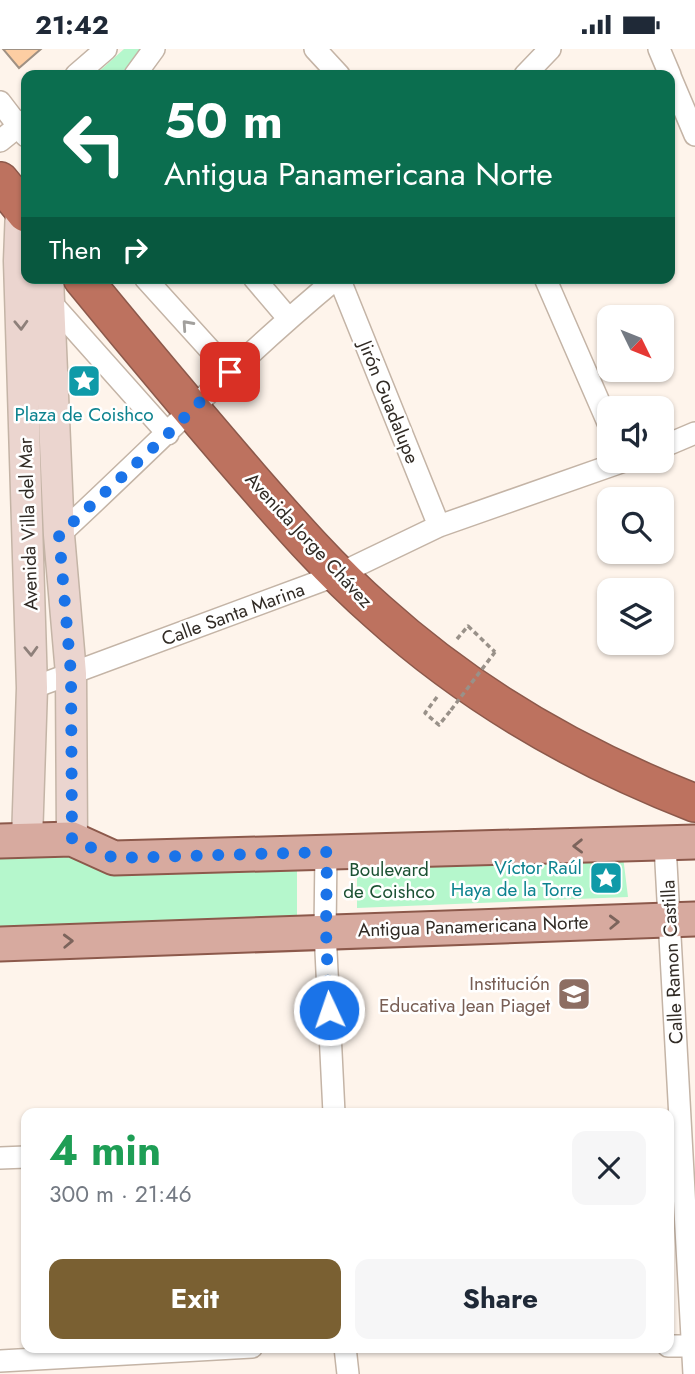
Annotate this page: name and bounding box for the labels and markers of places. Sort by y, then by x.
pin [200,342,260,402]
place icon: Plaza de Coishco [65,362,103,400]
place label: Plaza de Coishco [14,401,154,428]
place label: Víctor Raúl Haya de la Torre [451,854,582,903]
place icon: Víctor Raúl Haya de la Torre [587,859,625,897]
place label: Institución Educativa Jean Piaget [379,970,550,1019]
school or university icon: Institución Educativa Jean Piaget [555,975,593,1013]

